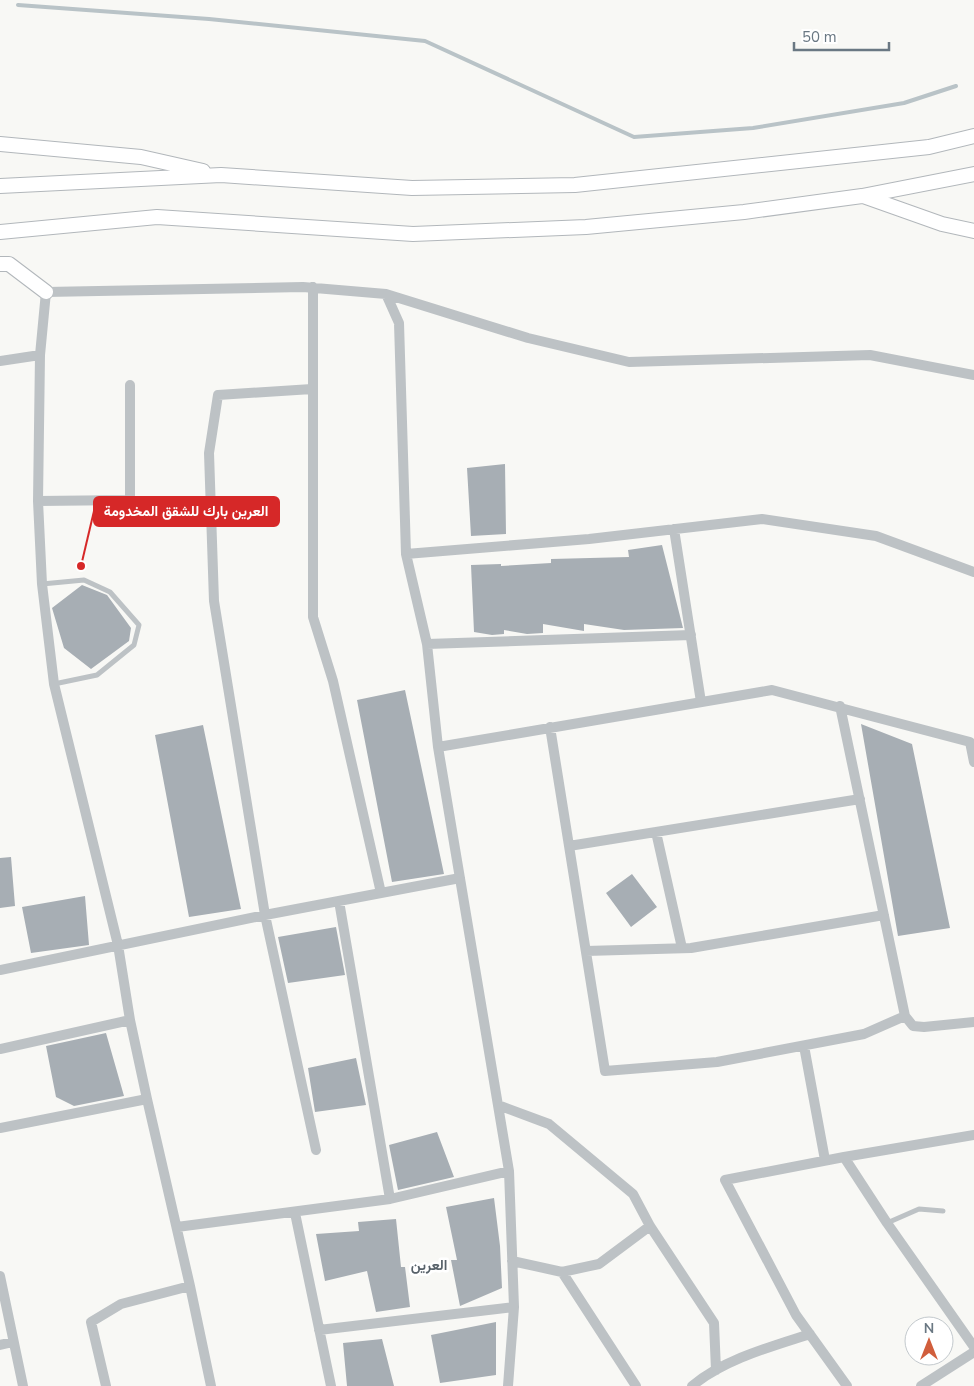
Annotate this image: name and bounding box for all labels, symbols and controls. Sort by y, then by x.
scale bar [794,20,889,52]
text: 50 m [802,27,837,47]
callout: العرين بارك للشقق المخدومة [94,497,279,526]
text: العرين بارك للشقق المخدومة [104,502,268,521]
district label: العرين [411,1256,447,1275]
north arrow [904,1316,954,1366]
text: N [924,1319,934,1338]

